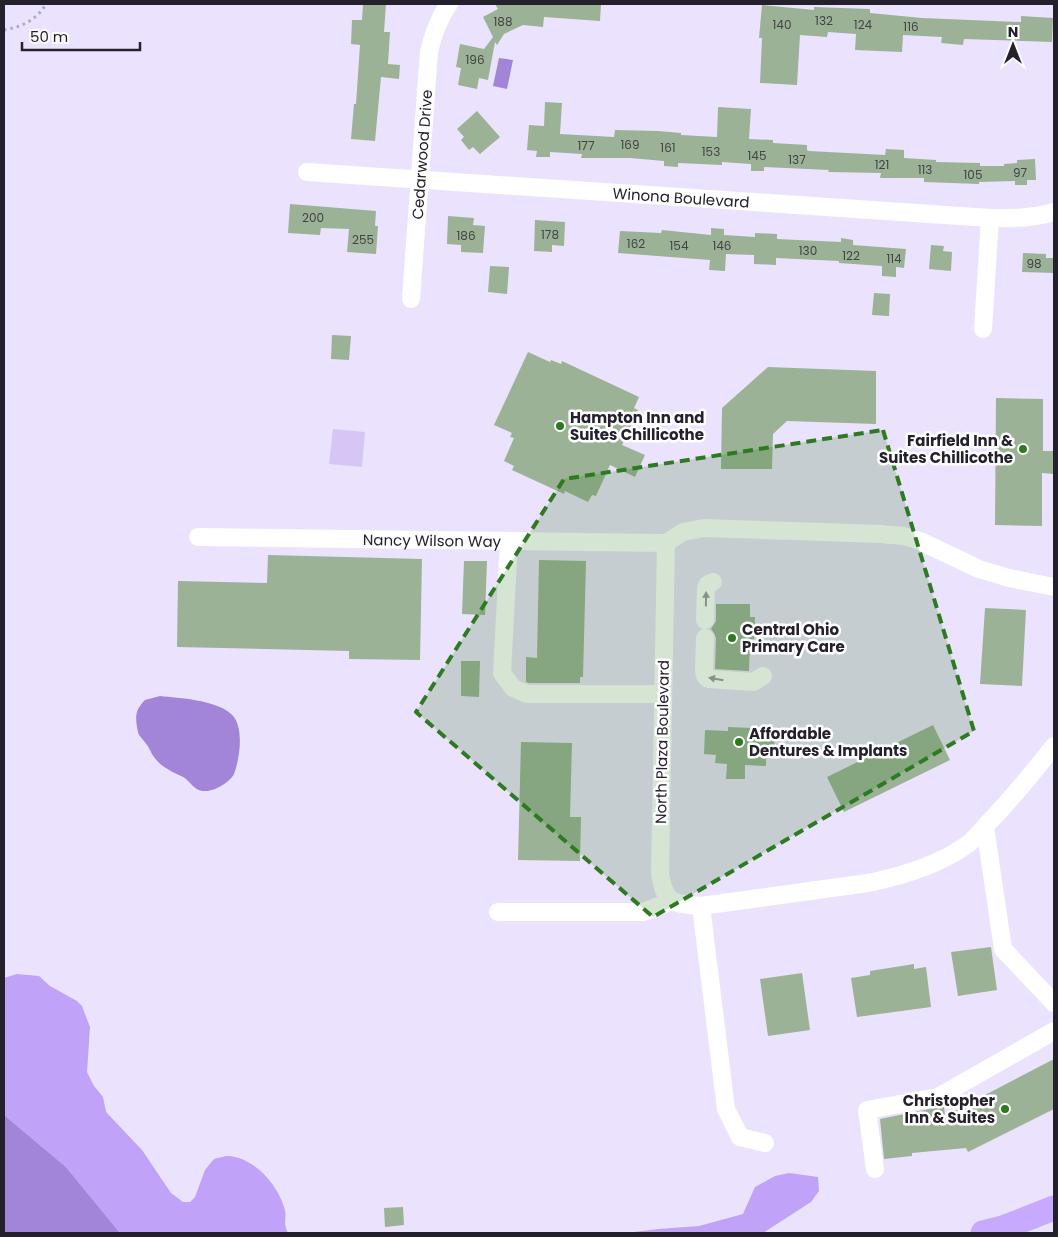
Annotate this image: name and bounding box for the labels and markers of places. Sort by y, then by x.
place label: Hampton Inn and Suites Chillicothe [570,407,704,445]
marker: Hampton Inn and Suites Chillicothe [554,420,566,432]
place label: Fairfield Inn & Suites Chillicothe [879,430,1013,468]
marker: Fairfield Inn & Suites Chillicothe [1017,443,1029,455]
place label: Central Ohio Primary Care [742,619,845,657]
marker: Central Ohio Primary Care [726,632,738,644]
place label: Affordable Dentures & Implants [749,723,908,761]
marker: Affordable Dentures & Implants [733,736,745,748]
place label: Christopher Inn & Suites [903,1090,996,1128]
marker: Christopher Inn & Suites [999,1103,1011,1115]

